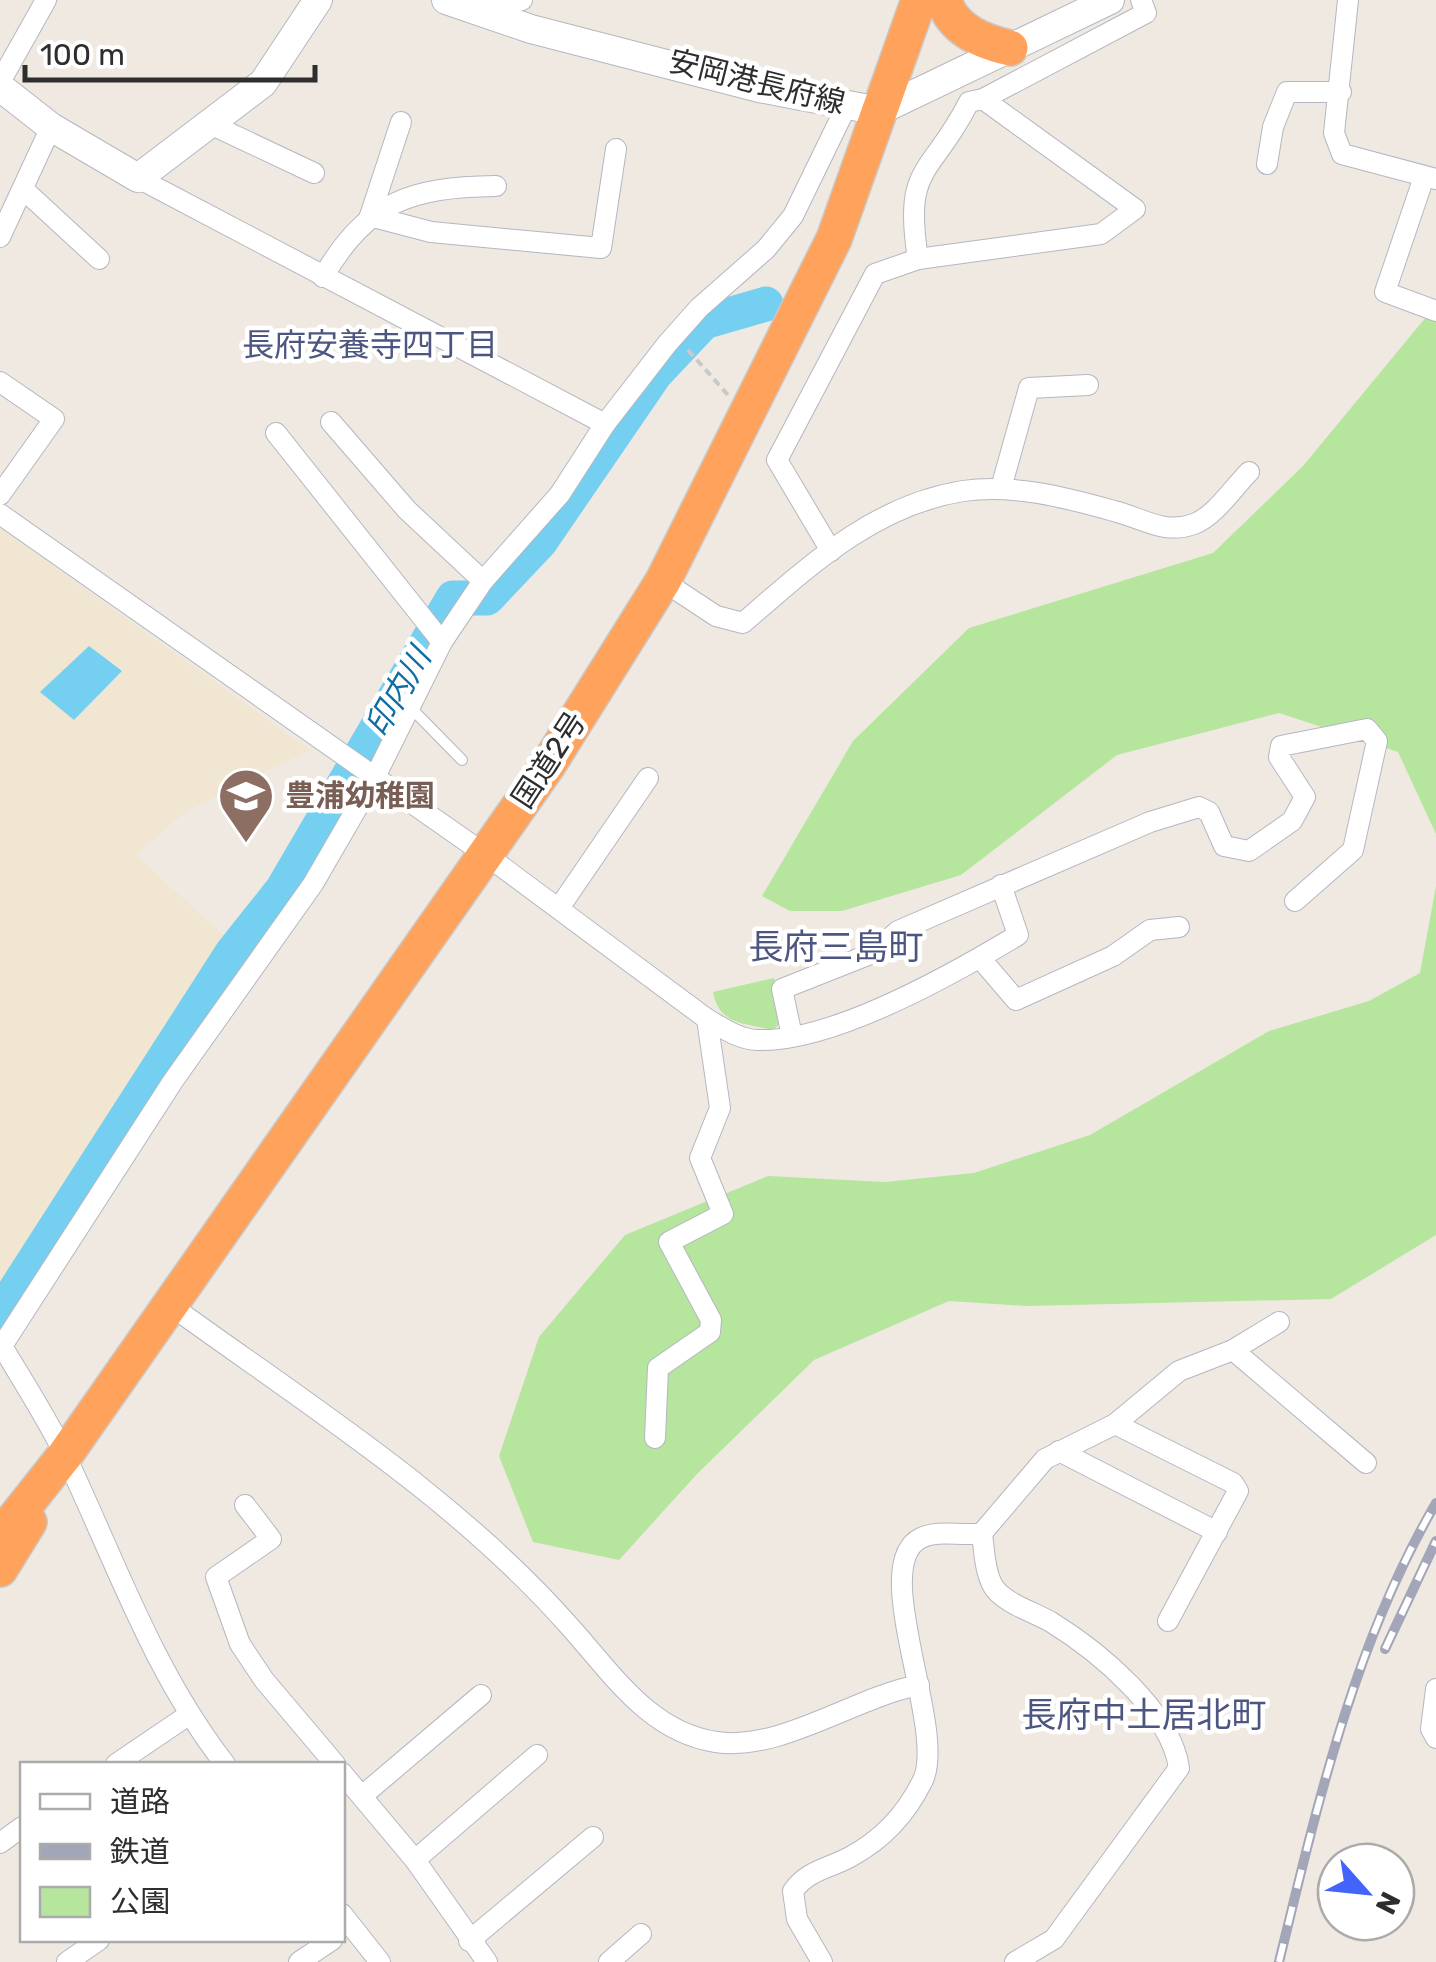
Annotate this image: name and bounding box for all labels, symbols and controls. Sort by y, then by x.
scale bar [25,20,315,82]
text: 100 m [40,37,125,73]
street label: 安岡港長府線 [665,43,849,121]
district label: 長府安養寺四丁目 [242,326,498,364]
water label: 印内川 [358,638,440,743]
street label: 国道2号 [505,705,593,815]
school or university icon: 豊浦幼稚園 [216,766,276,845]
place label: 豊浦幼稚園 [285,778,435,814]
district label: 長府三島町 [748,926,924,968]
district label: 長府中土居北町 [1021,1694,1267,1736]
legend [20,1762,345,1942]
text: 道路 [110,1784,170,1820]
text: 鉄道 [110,1834,170,1870]
north arrow [1316,1842,1416,1942]
text: 公園 [110,1884,170,1920]
text: N [1369,1887,1407,1920]

